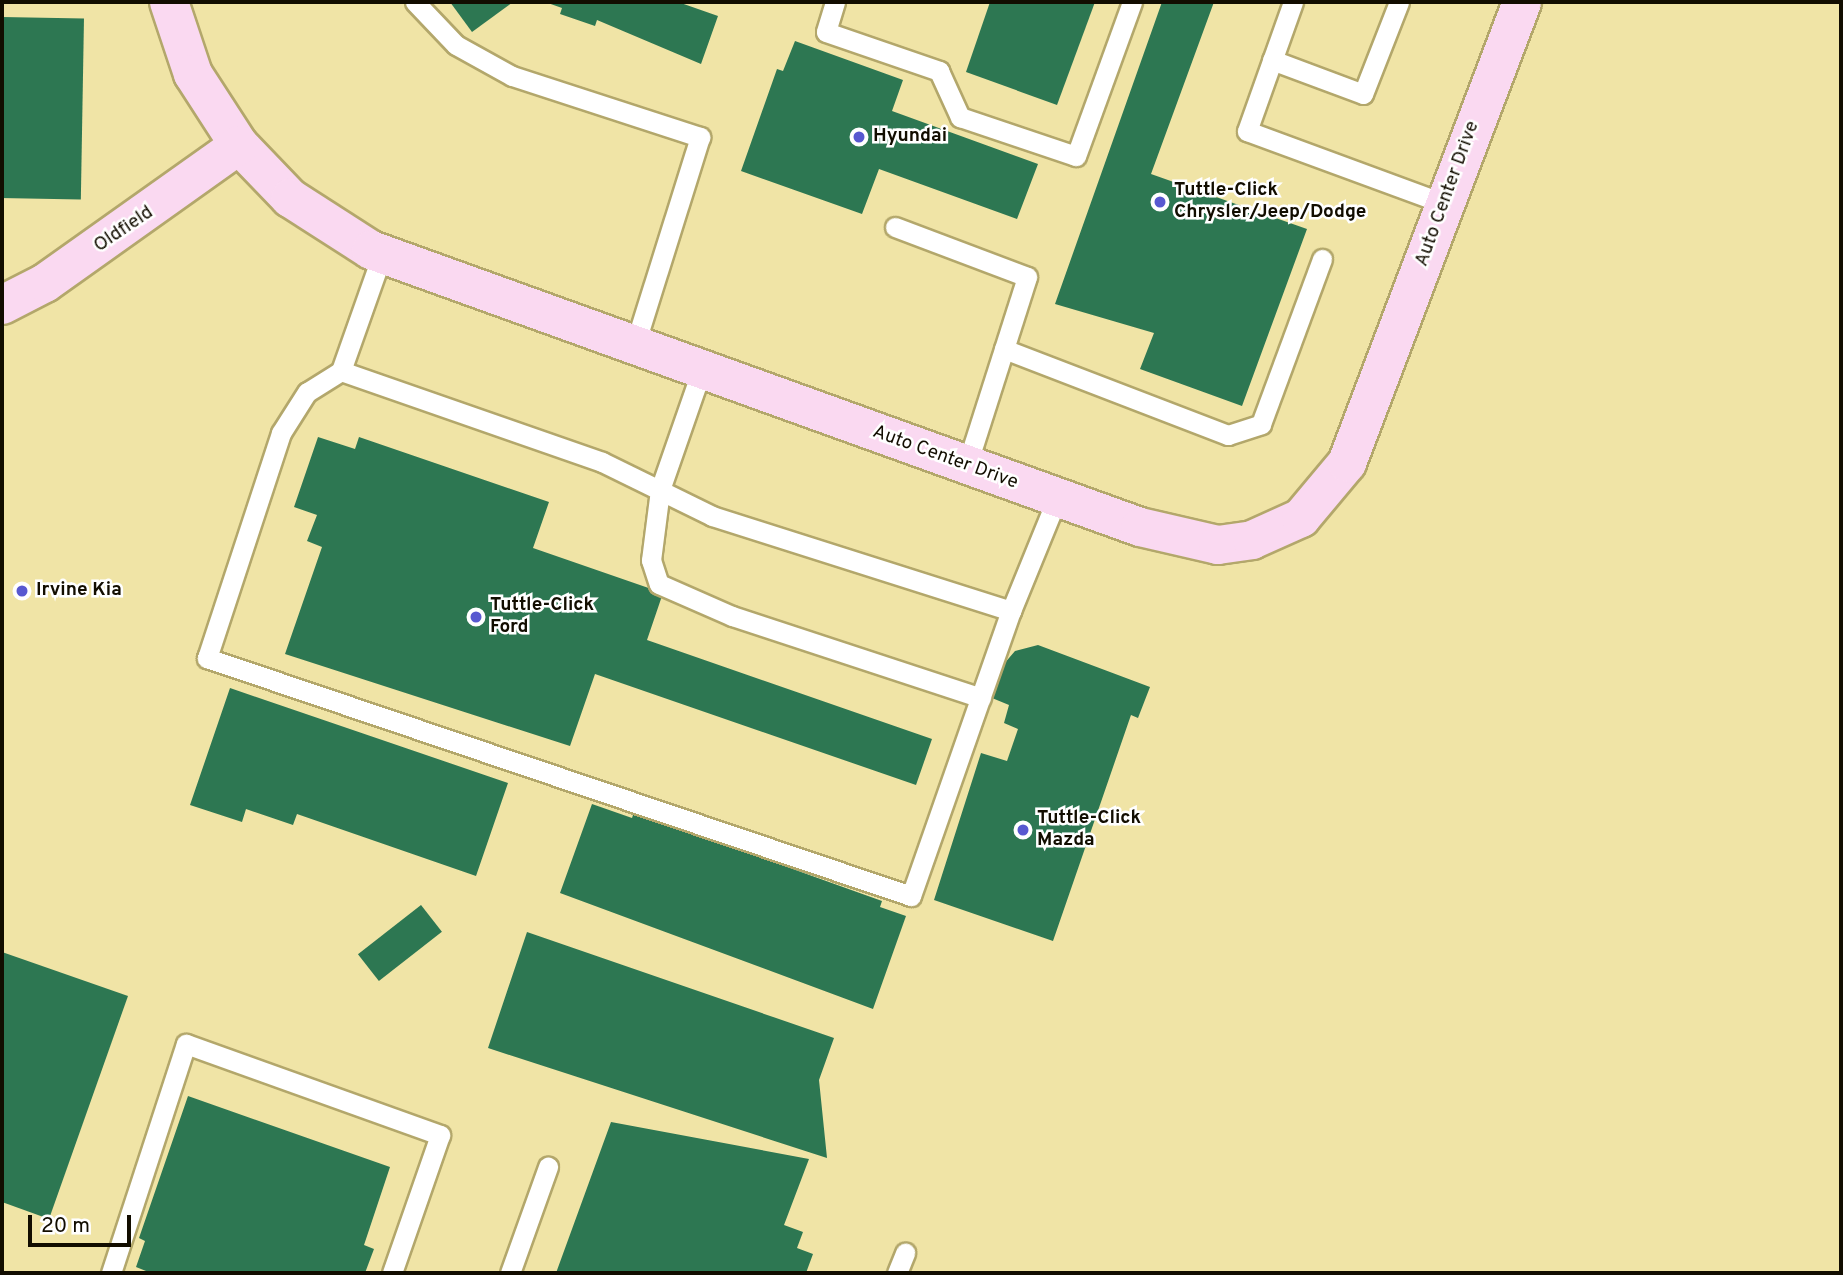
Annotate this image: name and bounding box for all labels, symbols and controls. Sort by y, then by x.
street label: Auto Center Drive [1411,118,1485,270]
place label: Hyundai [873,126,947,148]
marker: Hyundai [851,129,867,145]
place label: Tuttle-Click Chrysler/Jeep/Dodge [1174,180,1366,224]
marker: Tuttle-Click Chrysler/Jeep/Dodge [1152,194,1168,210]
street label: Oldfield [90,202,158,258]
street label: Auto Center Drive [869,421,1021,495]
place label: Irvine Kia [36,580,122,602]
marker: Irvine Kia [14,583,30,599]
place label: Tuttle-Click Ford [490,595,594,639]
marker: Tuttle-Click Ford [468,609,484,625]
place label: Tuttle-Click Mazda [1037,808,1141,852]
marker: Tuttle-Click Mazda [1015,822,1031,838]
scale bar [32,1202,135,1246]
text: 20 m [41,1213,90,1240]

